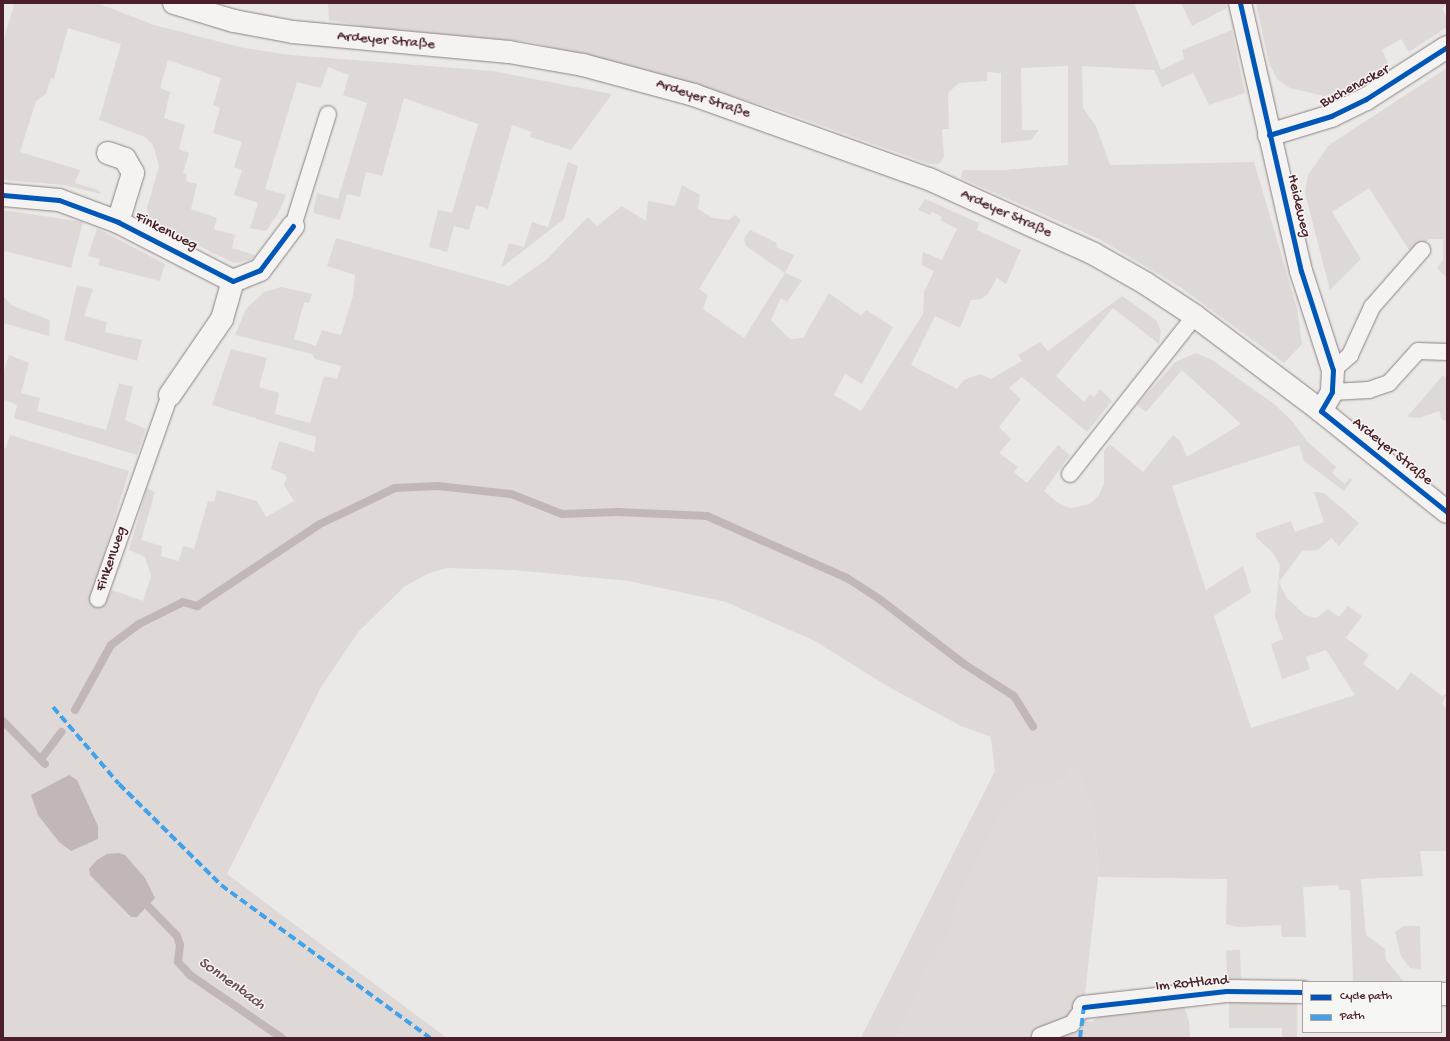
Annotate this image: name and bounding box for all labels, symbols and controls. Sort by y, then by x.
street label: Ardeyer Straße [336,28,436,54]
street label: Buchenacker [1317,61,1393,113]
street label: Ardeyer Straße [653,75,753,123]
street label: Heideweg [1282,173,1314,239]
street label: Ardeyer Straße [957,186,1055,242]
street label: Finkenweg [132,209,200,255]
street label: Ardeyer Straße [1348,414,1436,490]
street label: Finkenweg [93,524,131,594]
water label: Sonnenbach [194,954,268,1016]
street label: Im Rottland [1155,972,1229,996]
legend [1302,981,1442,1033]
text: Cycle path [1340,990,1392,1004]
text: Path [1340,1010,1365,1024]

